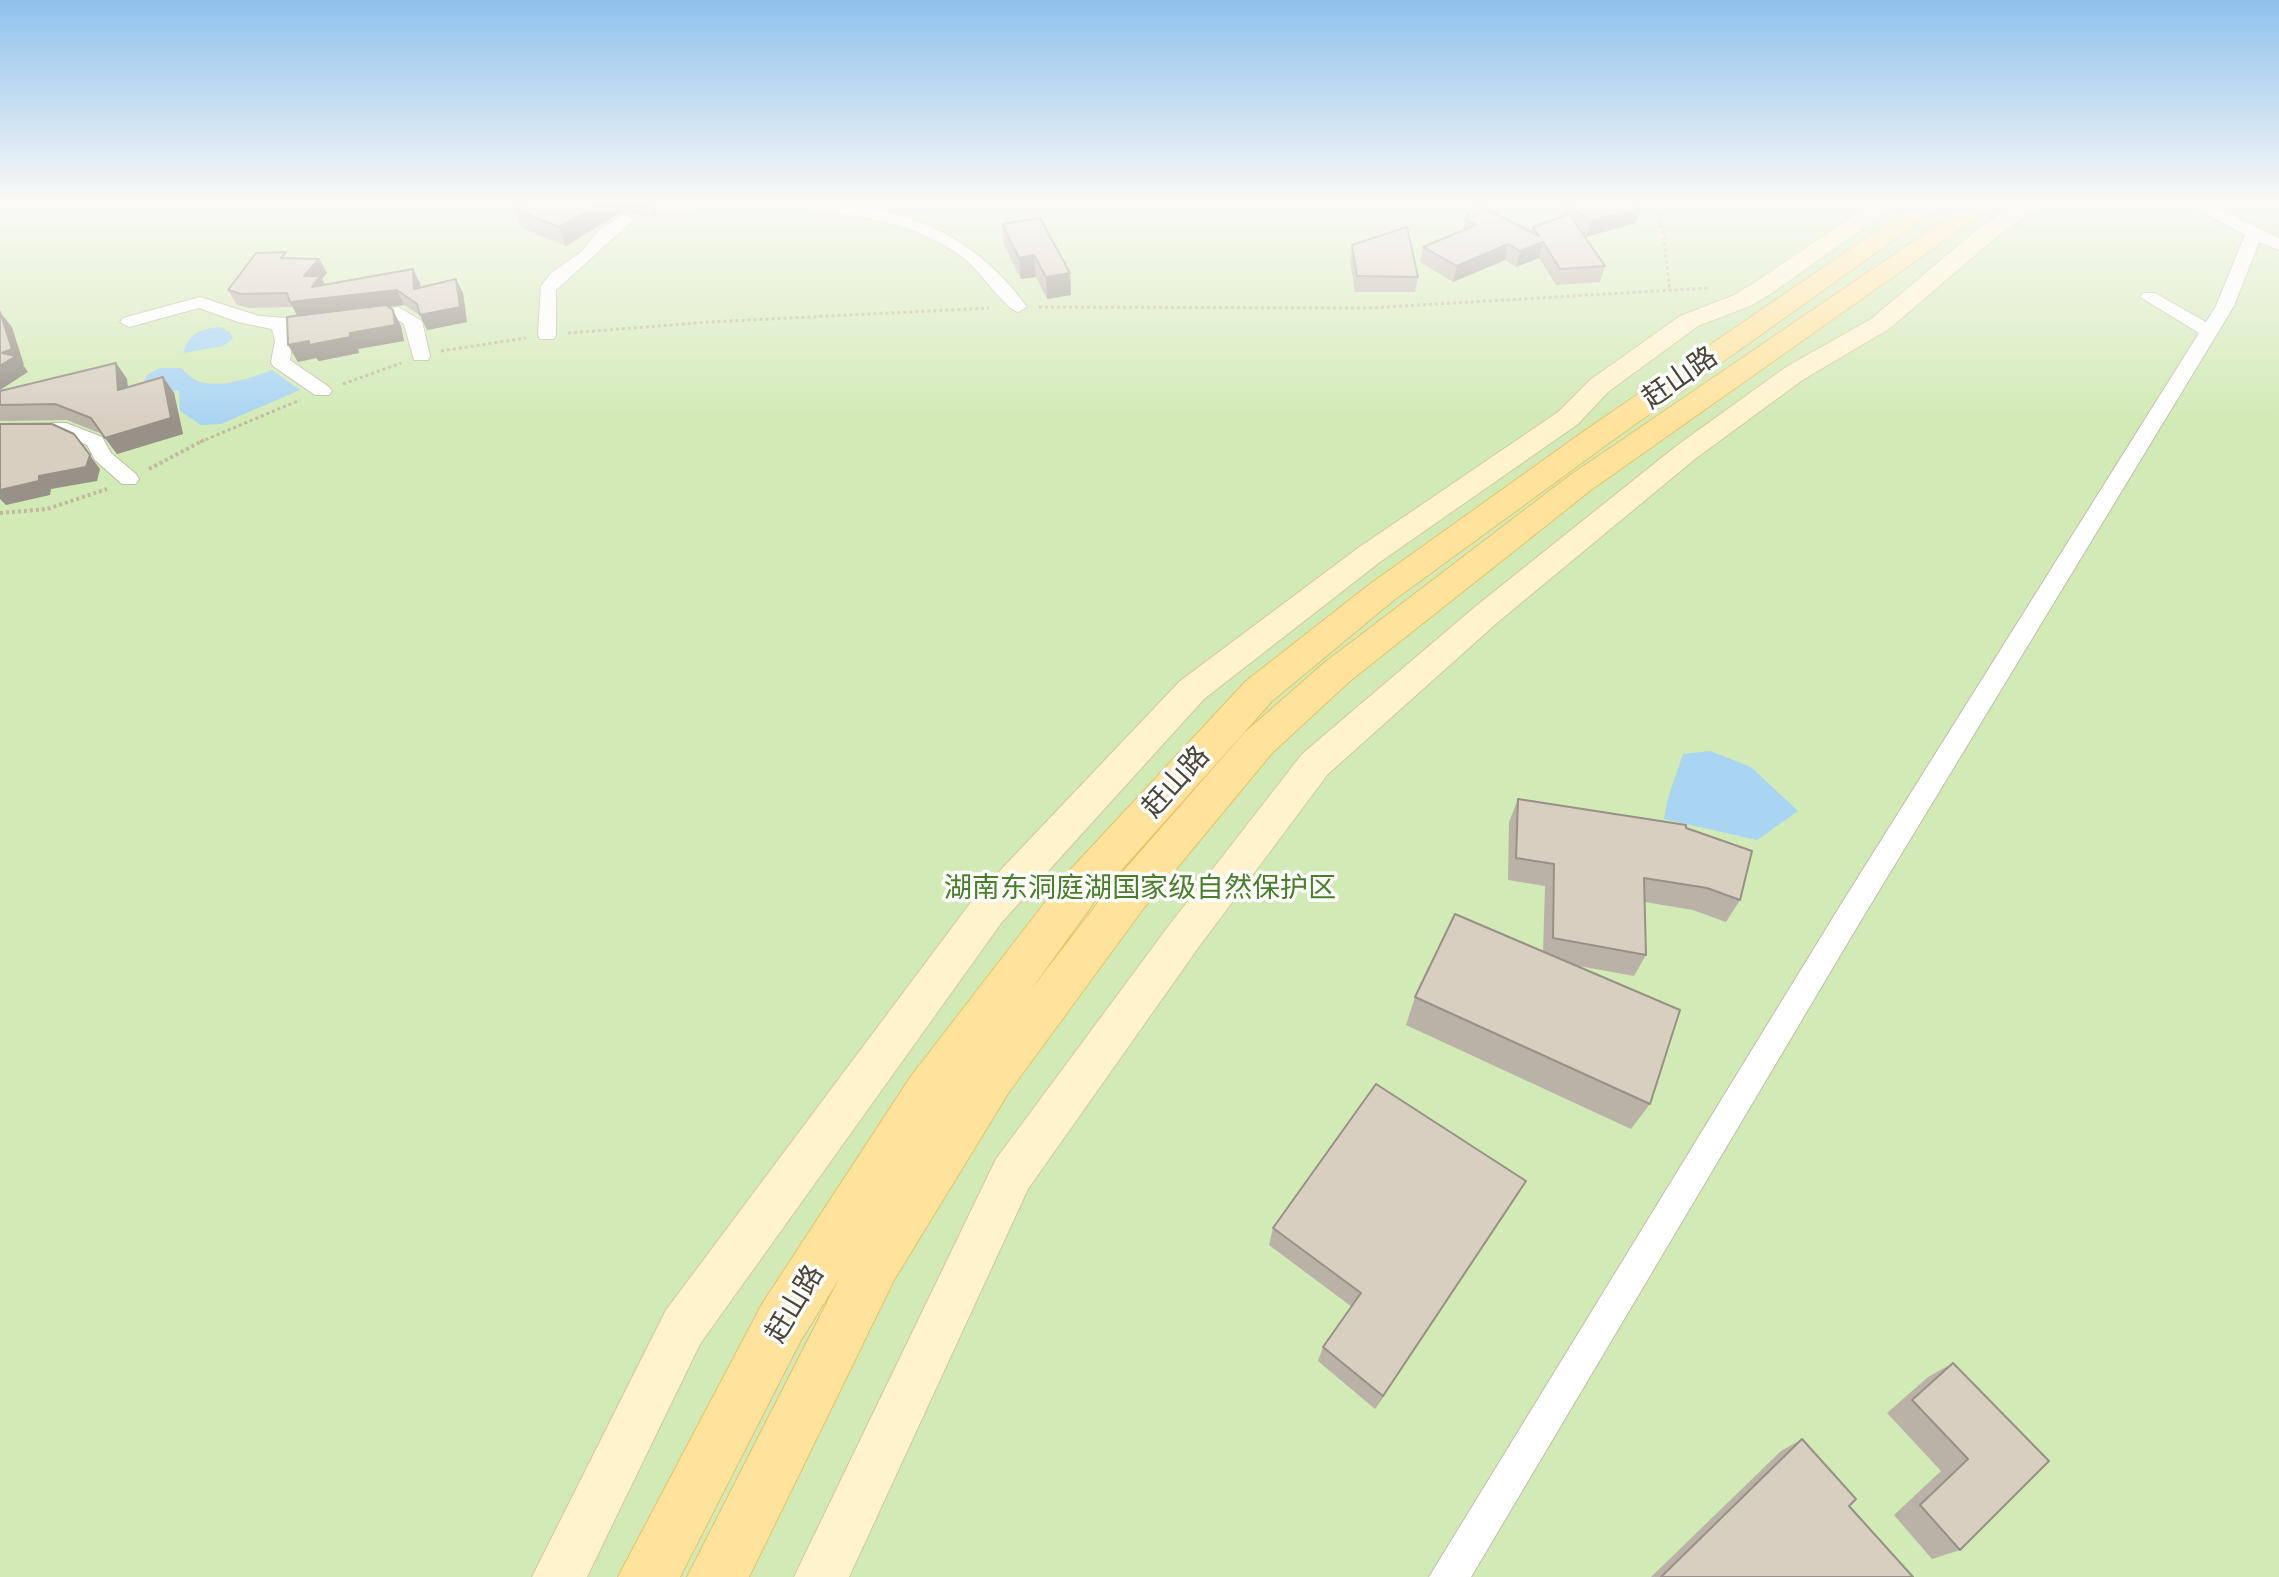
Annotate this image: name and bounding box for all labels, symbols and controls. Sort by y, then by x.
street label: 赶山路 [1636,340,1724,416]
street label: 赶山路 [1135,740,1217,824]
park label: 湖南东洞庭湖国家级自然保护区 [944,872,1336,906]
street label: 赶山路 [759,1259,831,1349]

